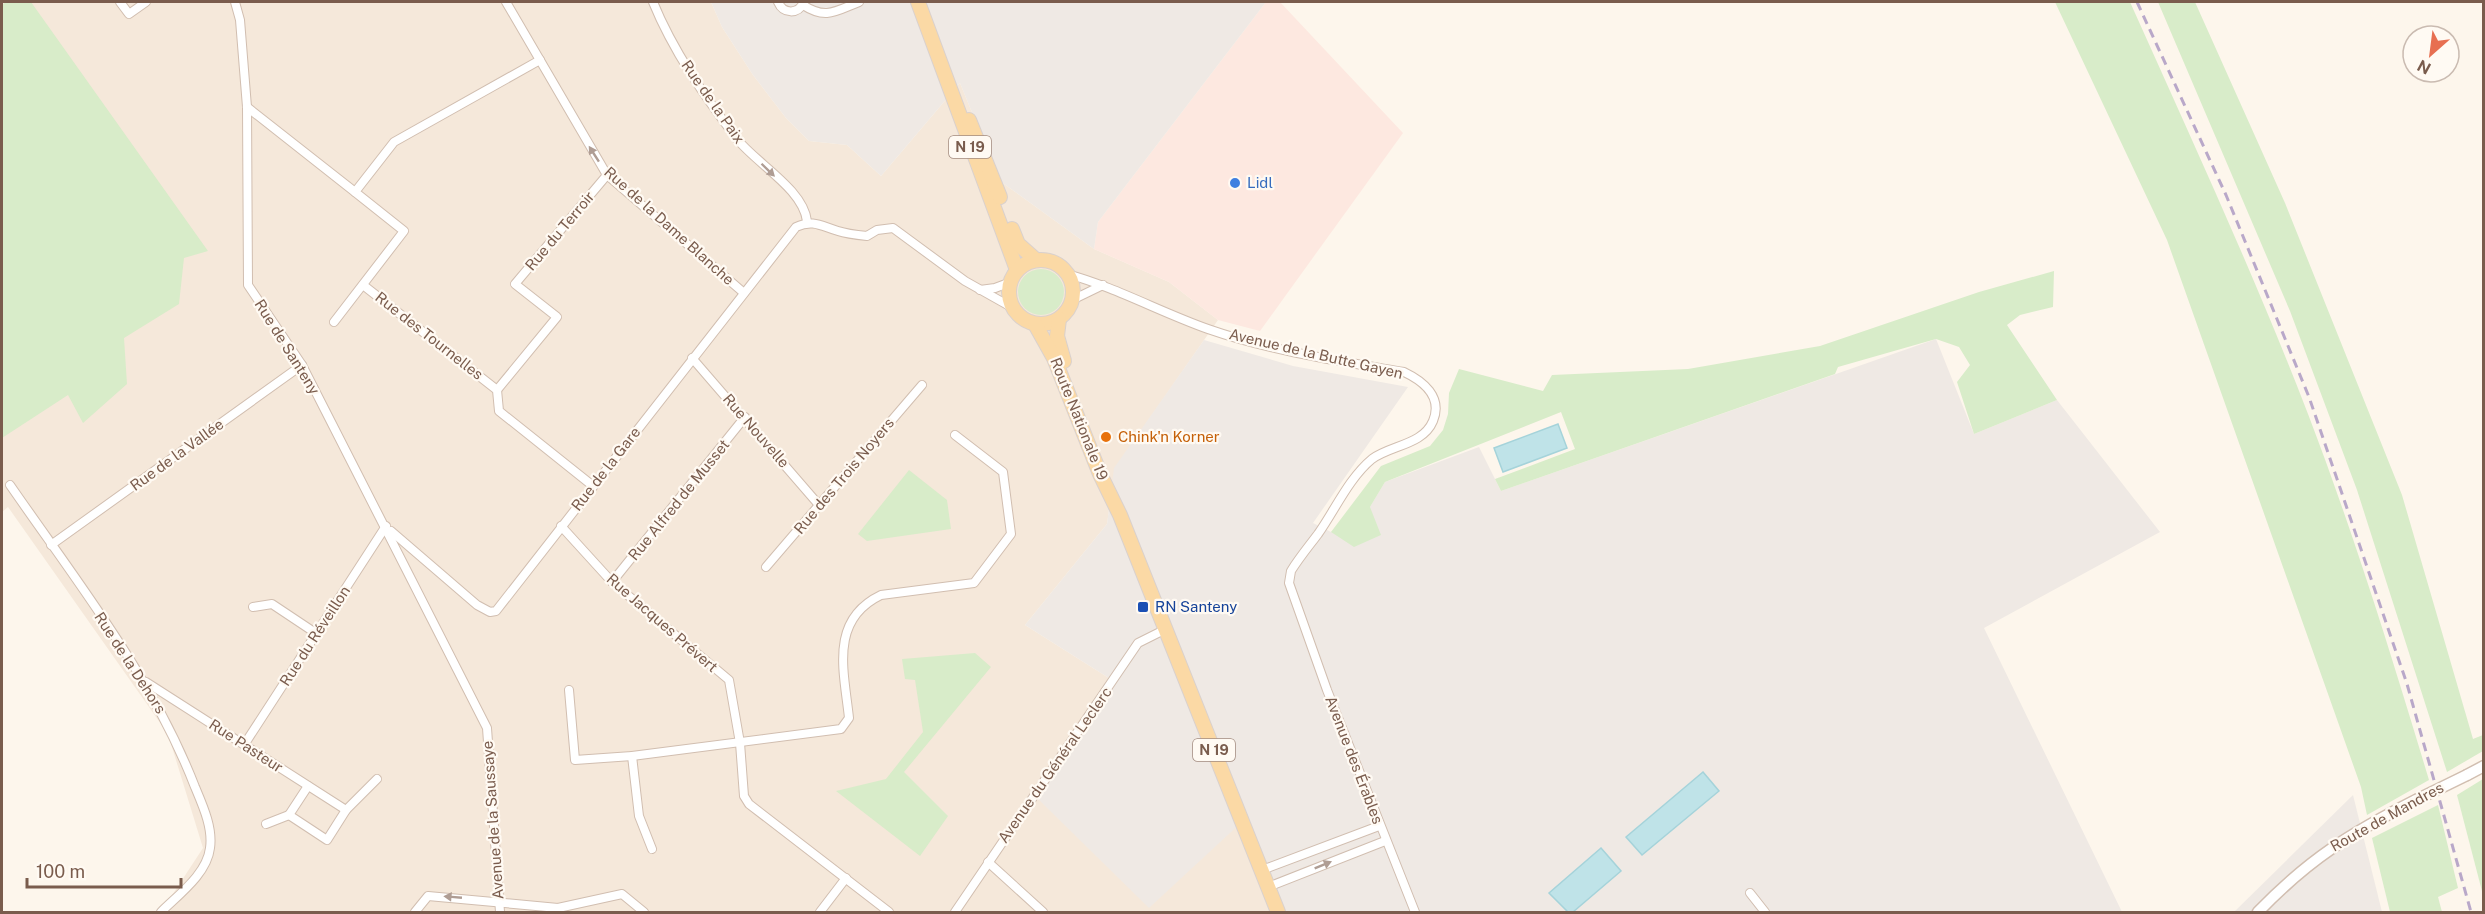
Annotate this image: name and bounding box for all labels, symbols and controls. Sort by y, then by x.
north arrow [2401,24,2461,84]
text: N [2414,55,2434,78]
street label: Rue de la Paix [678,57,748,147]
road number: N 19 [949,136,991,158]
one-way arrow [588,147,600,163]
one-way arrow [761,162,775,176]
street label: Rue de la Dame Blanche [601,163,738,288]
place label: Lidl [1247,174,1273,191]
marker: Lidl [1228,176,1242,190]
street label: Rue du Terroir [522,188,598,274]
street label: Rue des Tournelles [372,288,486,383]
street label: Rue de Santeny [251,296,323,397]
street label: Avenue de la Butte Gayen [1228,325,1405,382]
street label: Route Nationale 19 [1047,355,1112,483]
street label: Rue Nouvelle [720,390,793,471]
street label: Rue des Trois Noyers [790,414,897,537]
street label: Rue de la Vallée [127,415,227,494]
street label: Rue de la Gare [568,423,644,514]
place label: Chink'n Korner [1118,428,1220,445]
marker: Chink'n Korner [1099,430,1113,444]
street label: Rue Alfred de Musset [625,436,733,563]
street label: Rue Jacques Prévert [603,570,721,675]
street label: Rue du Réveillon [276,583,353,689]
place label: RN Santeny [1155,598,1237,615]
marker: RN Santeny [1136,600,1150,614]
street label: Rue de la Dehors [91,609,170,717]
street label: Avenue du Général Leclerc [994,684,1115,846]
street label: Avenue des Érables [1322,693,1387,826]
street label: Rue Pasteur [206,715,286,776]
road number: N 19 [1193,739,1235,761]
street label: Avenue de la Saussaye [478,740,507,900]
street label: Route de Mandres [2327,778,2446,855]
scale bar [27,851,182,889]
one-way arrow [1314,860,1332,870]
text: 100 m [36,861,85,882]
one-way arrow [443,893,462,902]

